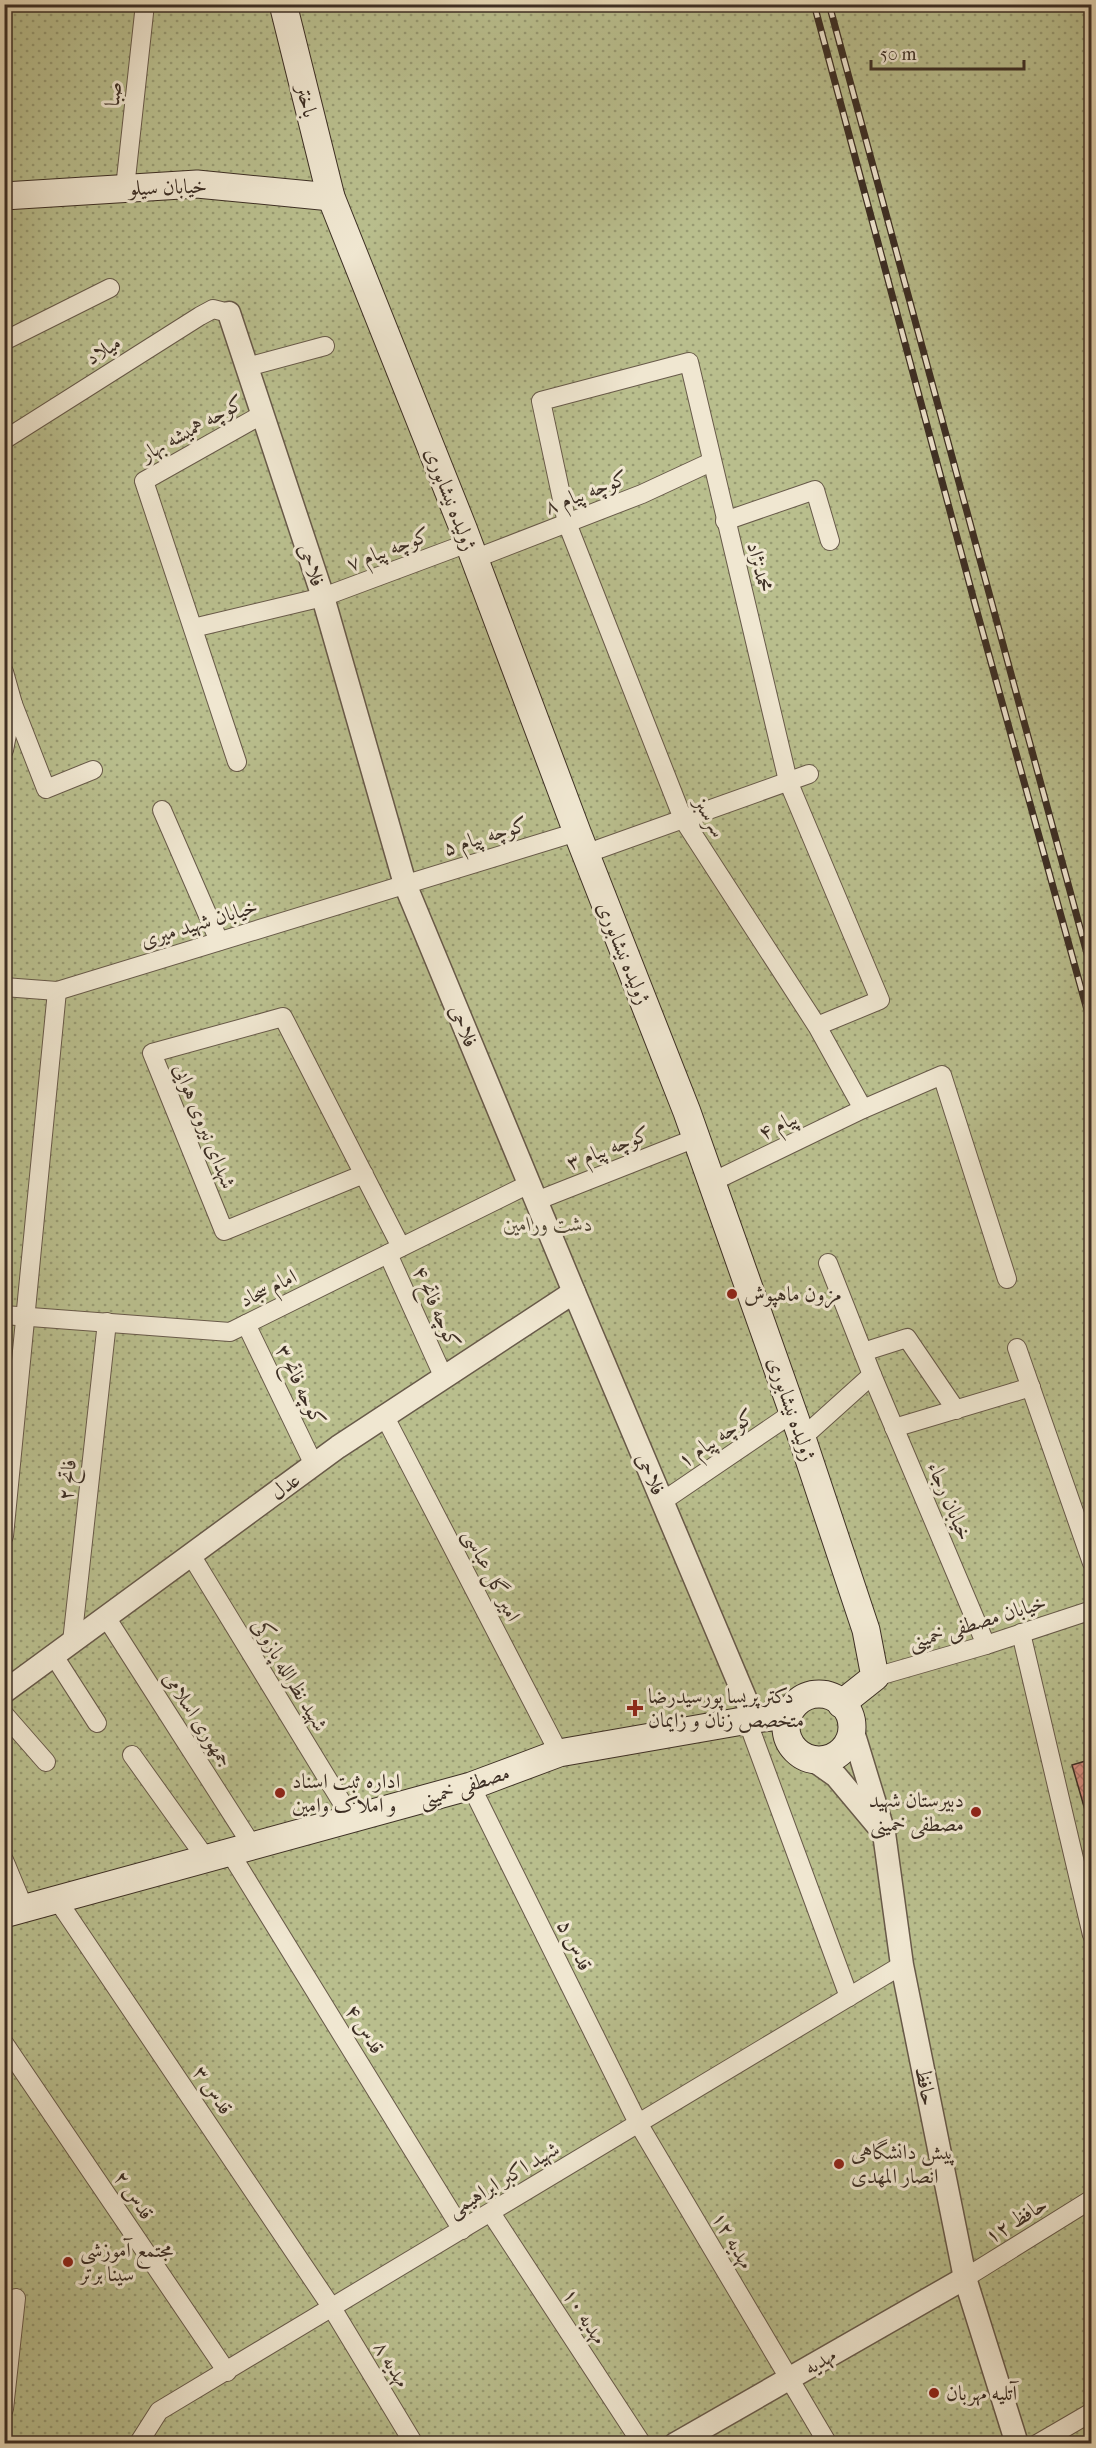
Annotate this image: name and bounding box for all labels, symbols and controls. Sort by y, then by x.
scale bar [871,33,1024,71]
text: 50 m [880,44,917,65]
street label: باختر [290,80,323,120]
street label: صبا [100,81,127,108]
street label: خیابان سیلو [127,174,207,201]
street label: میلاد [81,330,125,370]
street label: کوچه همیشه بهار [135,390,249,469]
street label: ژولیده نیشابوری [419,444,482,554]
street label: کوچه پیام ۸ [541,465,633,524]
street label: کوچه پیام ۷ [343,522,435,581]
street label: محمدنژاد [742,540,778,595]
street label: فلاحی [294,541,330,589]
street label: سرسبز [687,791,731,842]
street label: کوچه پیام ۵ [440,812,532,866]
street label: خیابان شهید میری [138,894,261,954]
street label: ژولیده نیشابوری [592,898,656,1008]
street label: فلاحی [445,1001,483,1051]
street label: شهدای نیروی هوایی [167,1060,241,1193]
street label: پیام ۴ [754,1105,804,1150]
street label: کوچه پیام ۳ [563,1121,655,1180]
park label: دشت ورامین [503,1212,593,1236]
street label: کوچه فاتح ۴ [403,1262,466,1354]
street label: امام سجاد [236,1264,303,1317]
place label: مزون ماهپوش [744,1282,842,1309]
marker: مزون ماهپوش [725,1287,739,1301]
street label: کوچه فاتح ۳ [266,1340,331,1432]
street label: ژولیده نیشابوری [762,1354,821,1465]
street label: کوچه پیام ۱ [673,1404,762,1477]
street label: فلاحی [631,1449,671,1499]
street label: فاتح ۲ [53,1458,87,1502]
street label: خیابان رجاء [922,1458,977,1544]
street label: عدل [266,1467,304,1505]
street label: امیر گل عباسی [456,1524,526,1627]
street label: خیابان مصطفی خمینی [905,1590,1050,1657]
street label: شهید نظرالله پازوکی [245,1614,334,1737]
street label: جمهوری اسلامی [157,1667,238,1772]
place label: دکتر پریسا پورسیدرضا متخصص زنان و زایمان [648,1684,804,1734]
marker: دکتر پریسا پورسیدرضا متخصص زنان و زایمان [626,1699,644,1717]
street label: مصطفی خمینی [416,1760,513,1815]
place label: اداره ثبت اسناد و املاک وامین [292,1769,400,1817]
marker: اداره ثبت اسناد و املاک وامین [273,1786,287,1800]
place label: دبیرستان شهید مصطفی خمینی [869,1788,964,1839]
marker: دبیرستان شهید مصطفی خمینی [969,1805,983,1819]
street label: قدس ۵ [552,1916,598,1974]
street label: قدس ۴ [341,2000,389,2058]
street label: قدس ۳ [188,2061,238,2119]
street label: حافظ [910,2064,942,2108]
street label: شهید اکبر ابراهیمی [443,2136,564,2224]
place label: پیش دانشگاهی انصار المهدی [851,2139,955,2188]
marker: پیش دانشگاهی انصار المهدی [832,2157,846,2171]
street label: قدس ۲ [109,2166,159,2224]
street label: حافظ ۱۲ [981,2192,1051,2248]
street label: مهدیه ۱۲ [705,2207,759,2274]
place label: مجتمع آموزشی سینا برتر [78,2237,174,2287]
marker: مجتمع آموزشی سینا برتر [61,2255,75,2269]
street label: مهدیه ۱۰ [556,2283,612,2350]
street label: مهدیه ۸ [367,2337,415,2393]
street label: مهدیه [800,2342,841,2381]
place label: آتلیه مهربان [946,2380,1020,2407]
marker: آتلیه مهربان [927,2386,941,2400]

